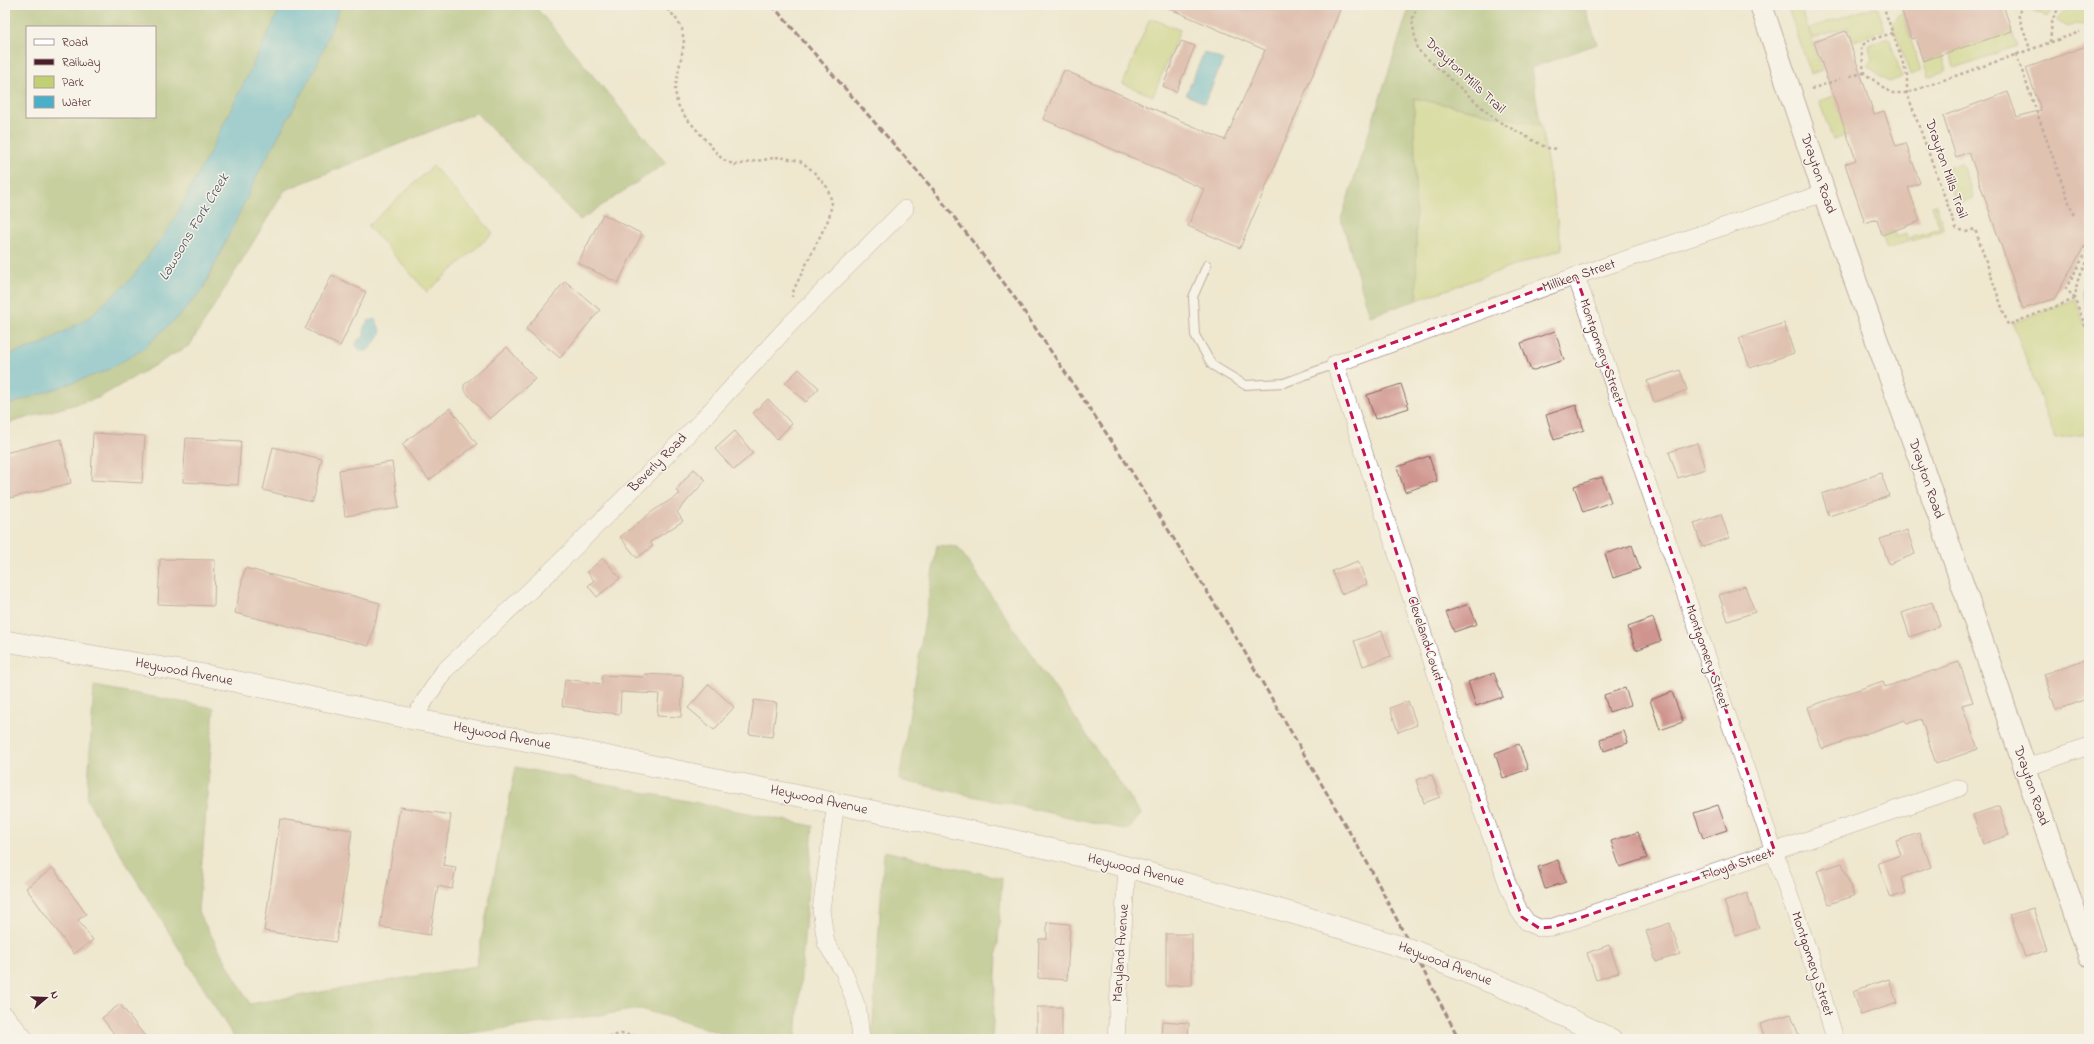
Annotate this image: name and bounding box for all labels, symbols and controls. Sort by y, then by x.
legend [26,26,156,118]
street label: Drayton Mills Trail [1419,32,1510,120]
text: Road [62,34,88,52]
text: Railway [62,54,101,73]
text: Park [62,74,84,92]
text: Water [62,94,91,112]
street label: Drayton Mills Trail [1918,116,1973,222]
street label: Drayton Road [1793,130,1841,217]
water label: Lawsons Fork Creek [153,168,236,285]
street label: Milliken Street [1539,254,1619,298]
street label: Montgomery Street [1572,296,1629,407]
street label: Beverly Road [623,429,693,499]
street label: Drayton Road [1901,435,1949,522]
street label: Cleveland Court [1401,594,1449,685]
street label: Montgomery Street [1678,602,1735,713]
street label: Heywood Avenue [133,652,235,693]
street label: Heywood Avenue [451,716,553,757]
street label: Drayton Road [2006,742,2054,829]
street label: Heywood Avenue [768,779,870,822]
street label: Floyd Street [1698,843,1776,888]
street label: Heywood Avenue [1085,848,1187,893]
street label: Maryland Avenue [1107,903,1136,1003]
street label: Montgomery Street [1784,909,1839,1020]
street label: Heywood Avenue [1395,936,1496,993]
north arrow [26,978,66,1018]
text: N [46,989,63,1001]

